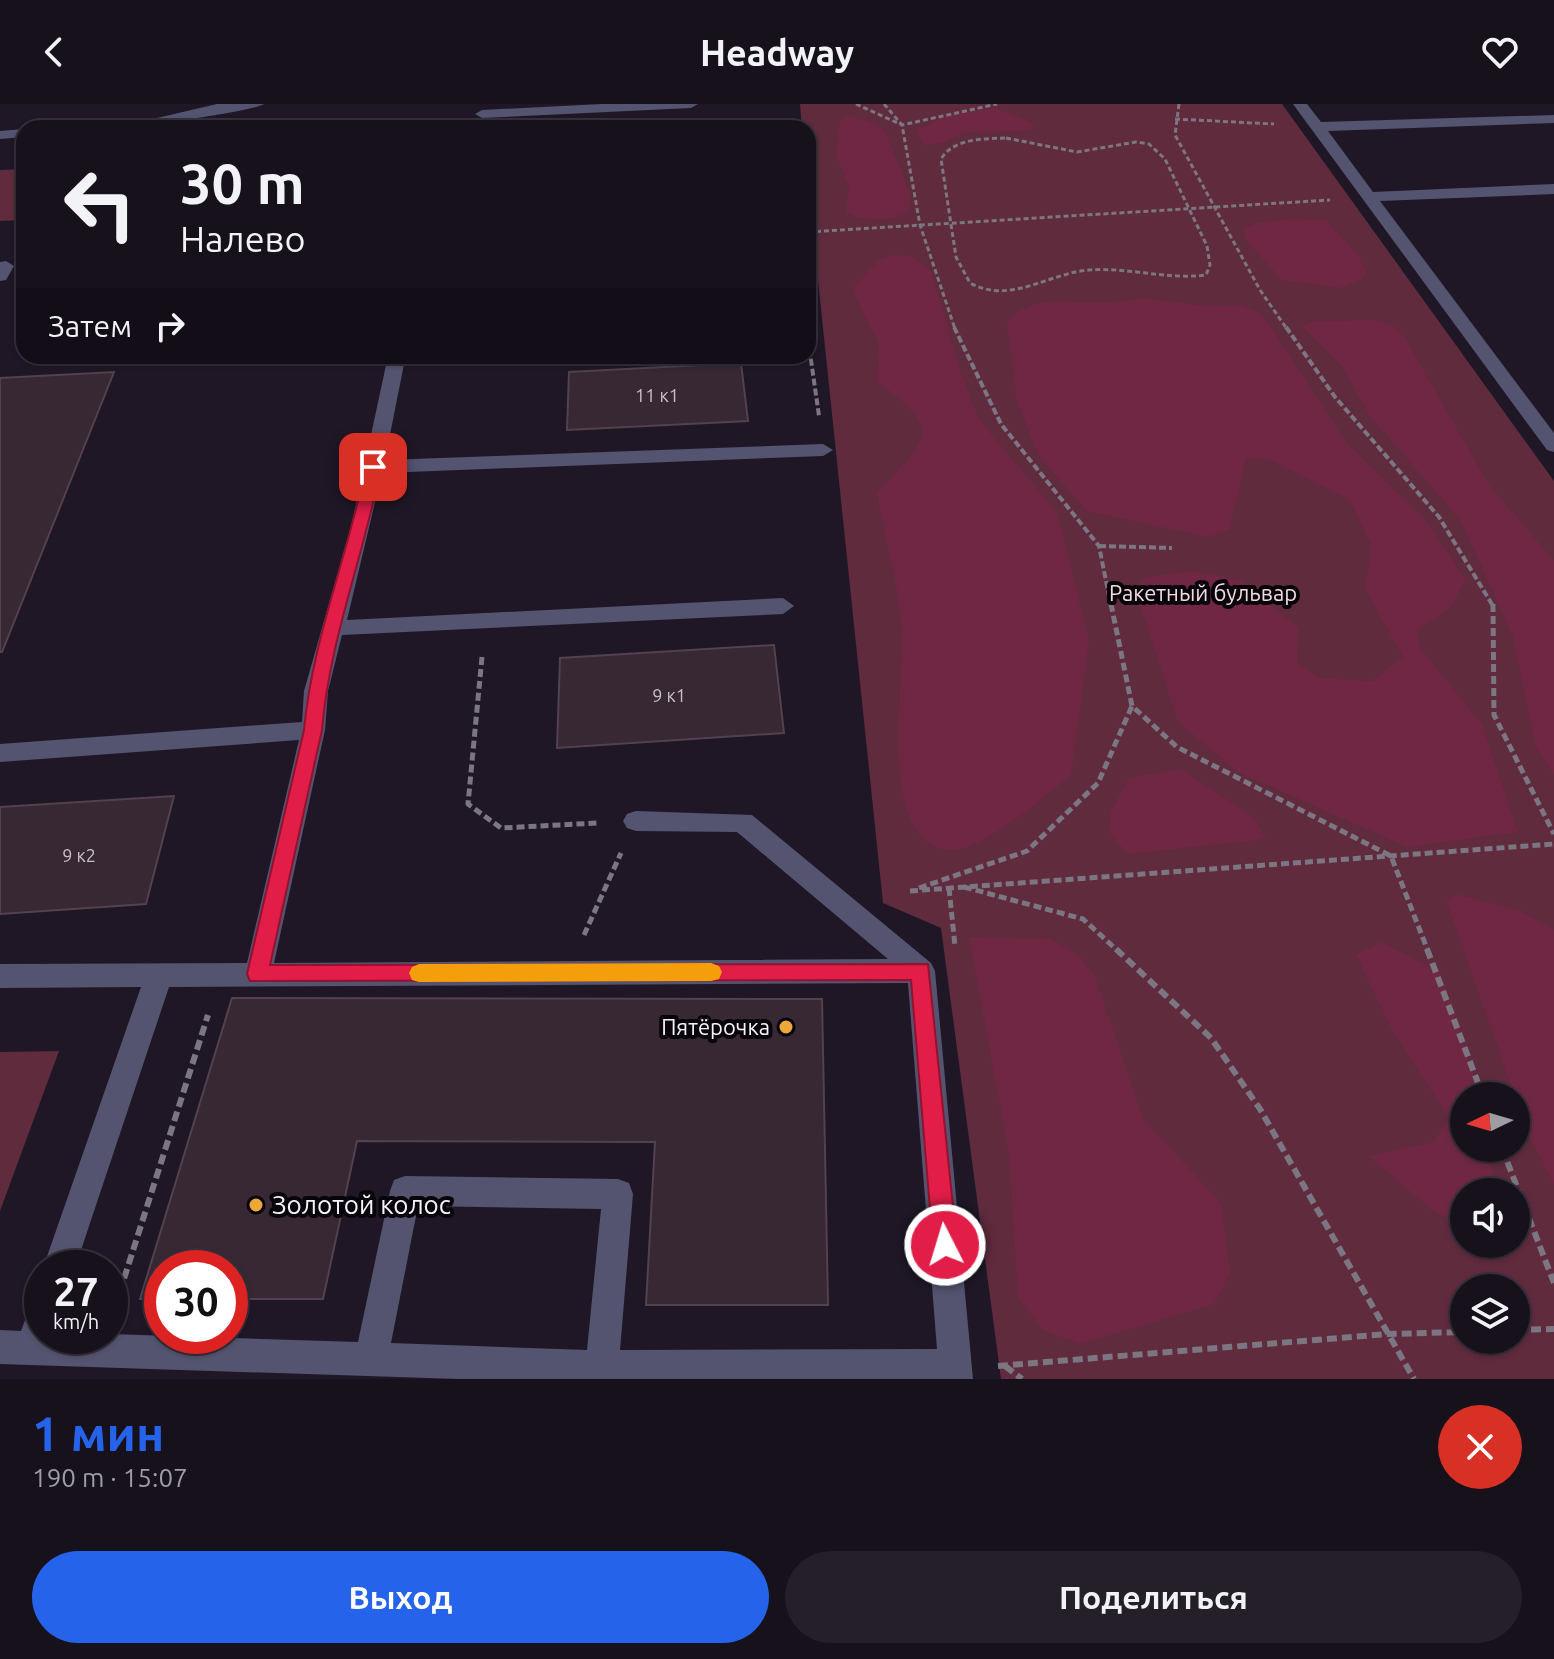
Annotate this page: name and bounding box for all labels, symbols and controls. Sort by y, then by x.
icon: back [32,30,76,74]
icon: heart [1478,30,1522,74]
text: Headway [700,32,854,73]
icon: left [48,152,152,256]
text: 30 m [180,152,305,215]
text: Налево [180,218,305,259]
icon: right [148,304,192,348]
text: Затем [48,309,132,343]
house number: 11 к1 [635,385,679,405]
pin [339,433,407,501]
icon: arrive [351,445,395,489]
park label: Ракетный бульвар [1109,580,1297,605]
house number: 9 к1 [652,685,686,705]
house number: 9 к2 [62,845,96,865]
place label: Пятёрочка [661,1014,770,1039]
marker: Пятёрочка [777,1018,795,1036]
north arrow [1450,1082,1530,1162]
map controls [1450,1082,1530,1354]
button: sound [1450,1178,1530,1258]
place label: Золотой колос [272,1190,451,1219]
marker: Золотой колос [247,1196,265,1214]
position arrow [903,1203,987,1287]
speed limit sign: 30 [144,1250,248,1354]
text: 27 [53,1269,99,1314]
button: layers [1450,1274,1530,1354]
text: km/h [53,1310,99,1333]
button: close [1438,1405,1522,1489]
text: 1 мин [32,1406,164,1460]
text: 190 m · 15:07 [32,1463,188,1492]
button: Выход [32,1551,769,1643]
button: Поделиться [785,1551,1522,1643]

